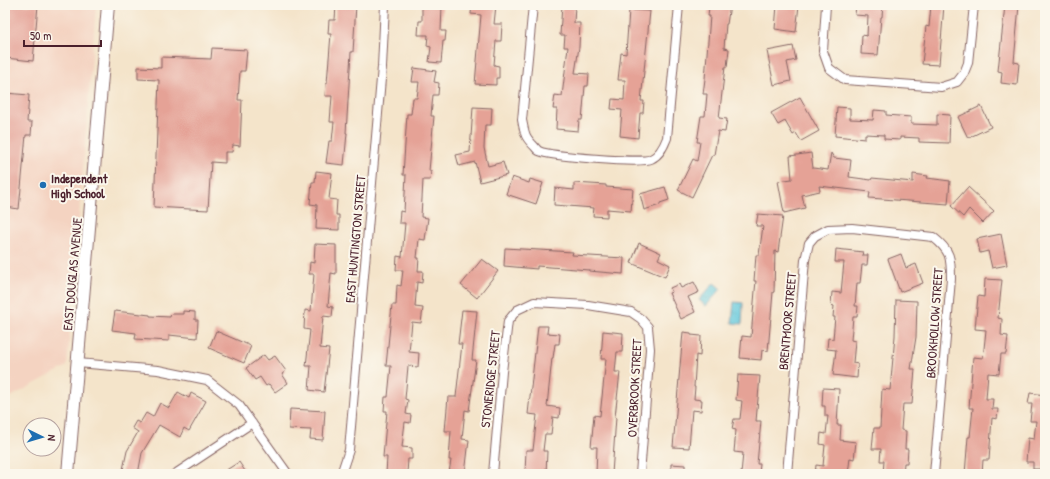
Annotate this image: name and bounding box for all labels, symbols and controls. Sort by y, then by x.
scale bar [24,22,101,48]
text: 50 m [30,27,51,44]
place label: Independent High School [51,169,108,203]
street label: EAST HUNTINGTON STREET [340,173,370,304]
marker: Independent High School [38,180,48,190]
street label: EAST DOUGLAS AVENUE [58,217,86,331]
street label: BROOKHOLLOW STREET [921,266,947,379]
street label: BRENTMOOR STREET [774,271,800,371]
street label: STONERIDGE STREET [476,329,504,428]
street label: OVERBROOK STREET [622,337,646,438]
north arrow [22,417,62,457]
text: N [45,434,59,442]

